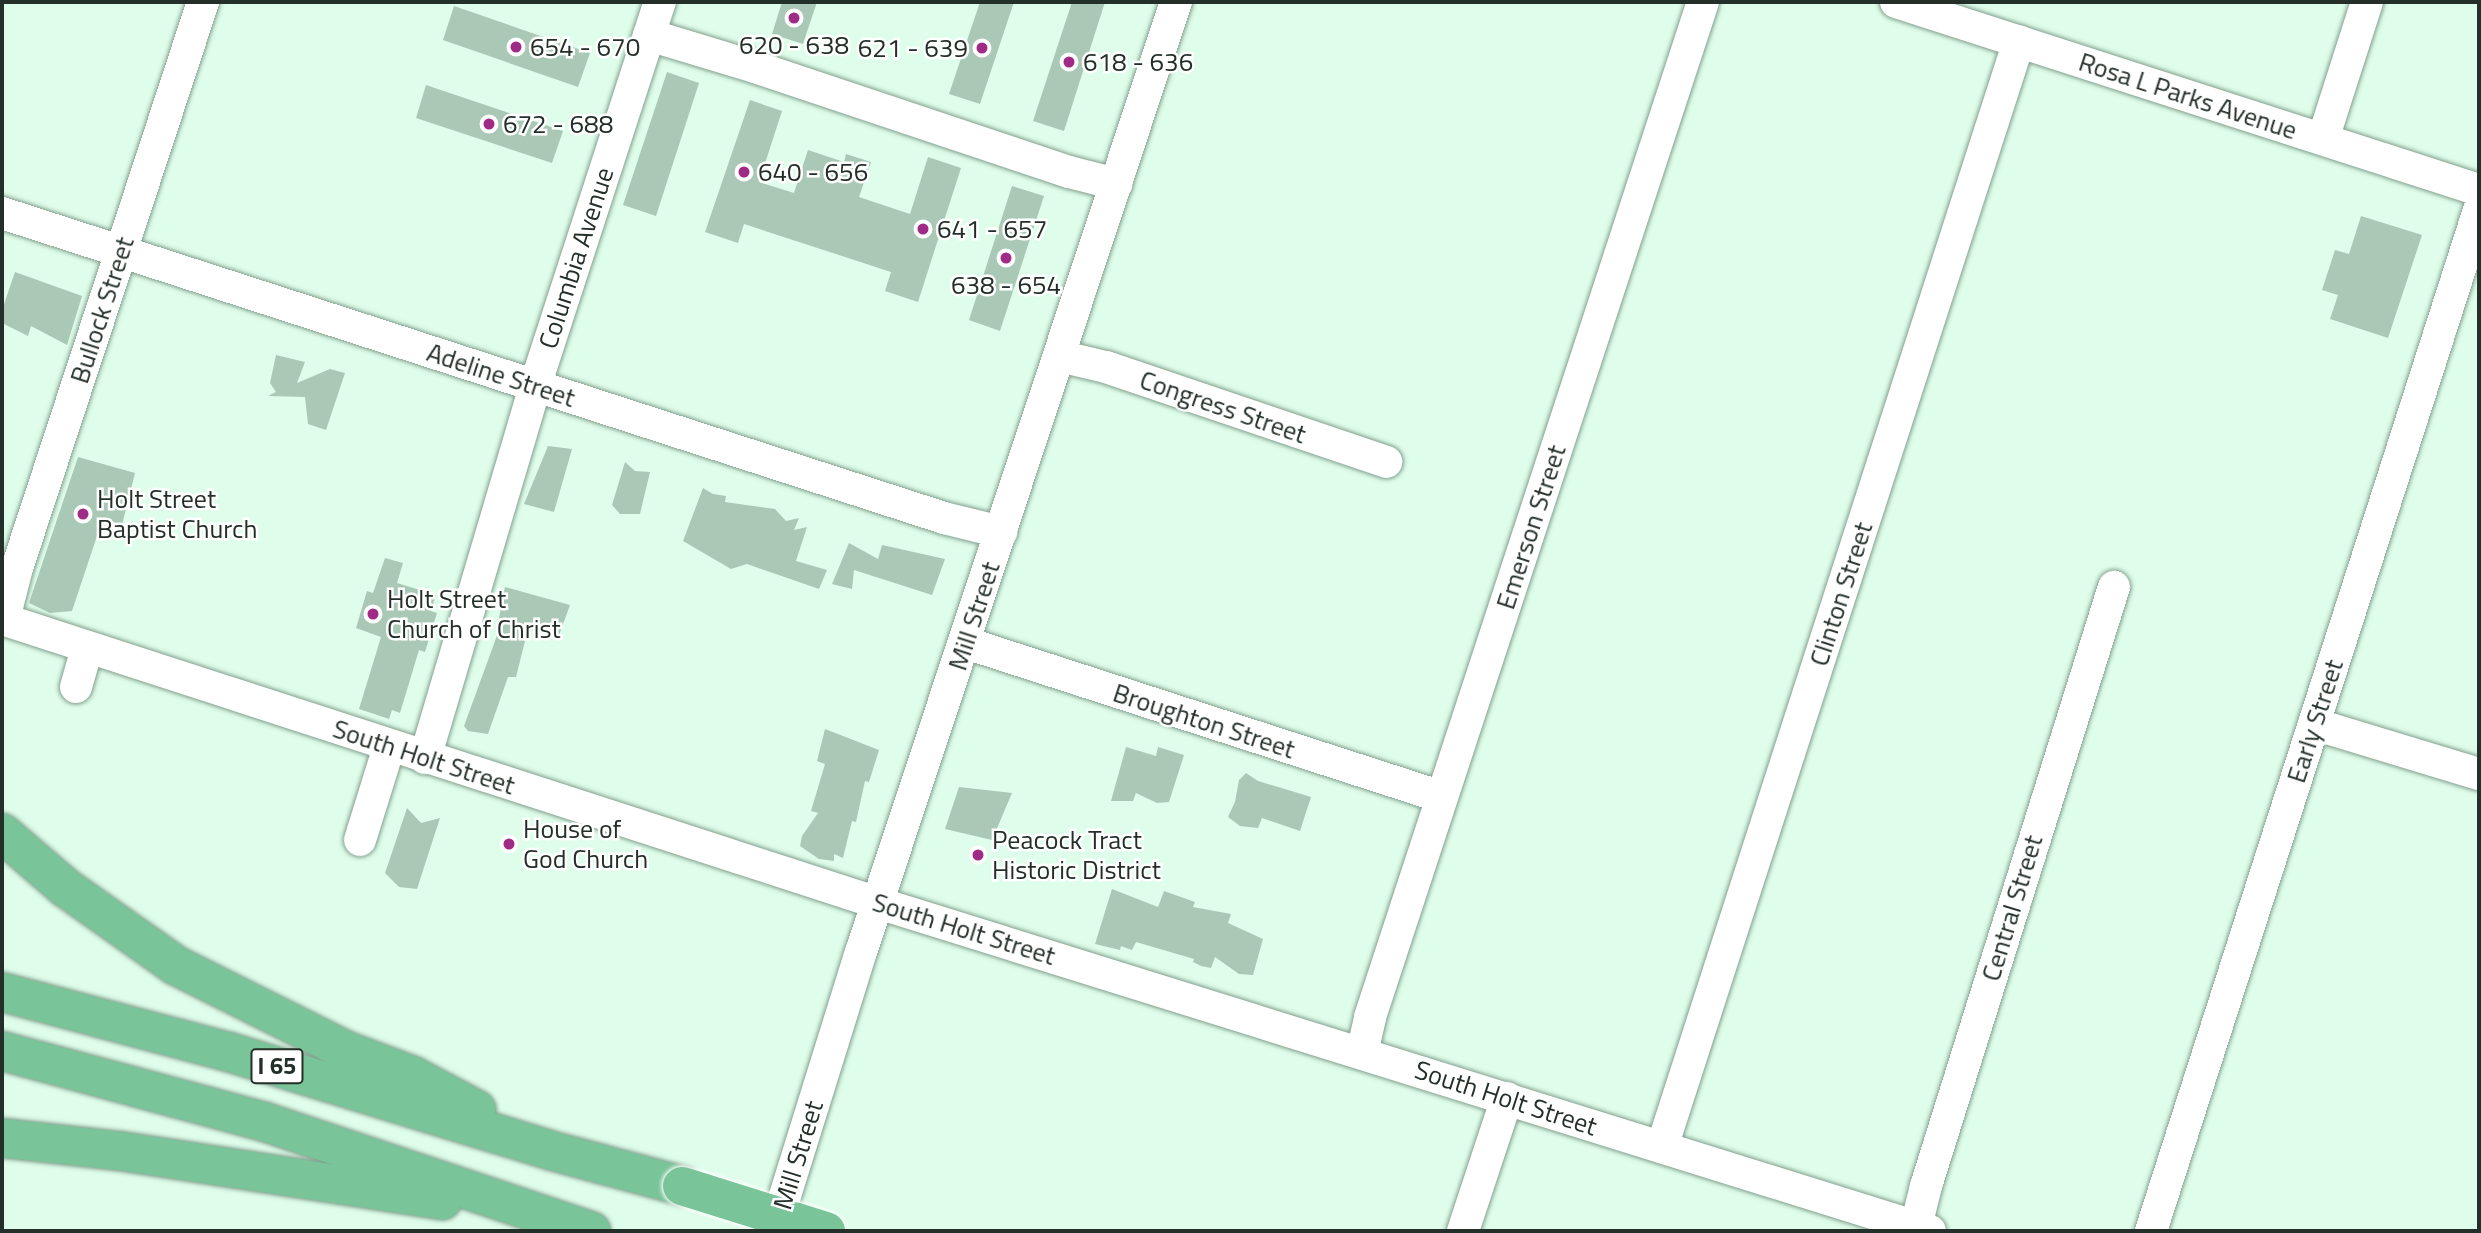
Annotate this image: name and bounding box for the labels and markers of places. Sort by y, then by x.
marker: 620 - 638 [786,10,802,26]
place label: 620 - 638 [739,29,849,61]
place label: 654 - 670 [530,31,640,63]
place label: 621 - 639 [858,32,968,64]
marker: 654 - 670 [508,39,524,55]
marker: 621 - 639 [974,40,990,56]
place label: 618 - 636 [1083,46,1193,78]
marker: 618 - 636 [1061,54,1077,70]
place label: 672 - 688 [503,108,613,140]
marker: 672 - 688 [481,116,497,132]
place label: 640 - 656 [758,156,868,188]
marker: 640 - 656 [736,164,752,180]
place label: 641 - 657 [937,213,1047,245]
marker: 641 - 657 [915,221,931,237]
marker: 638 - 654 [998,250,1014,266]
place label: 638 - 654 [951,269,1061,301]
place label: Holt Street Baptist Church [97,483,257,544]
marker: Holt Street Baptist Church [75,506,91,522]
place label: Holt Street Church of Christ [387,583,561,644]
marker: Holt Street Church of Christ [365,606,381,622]
place label: House of God Church [523,813,648,874]
place label: Peacock Tract Historic District [992,824,1161,886]
marker: House of God Church [501,836,517,852]
marker: Peacock Tract Historic District [970,847,986,863]

